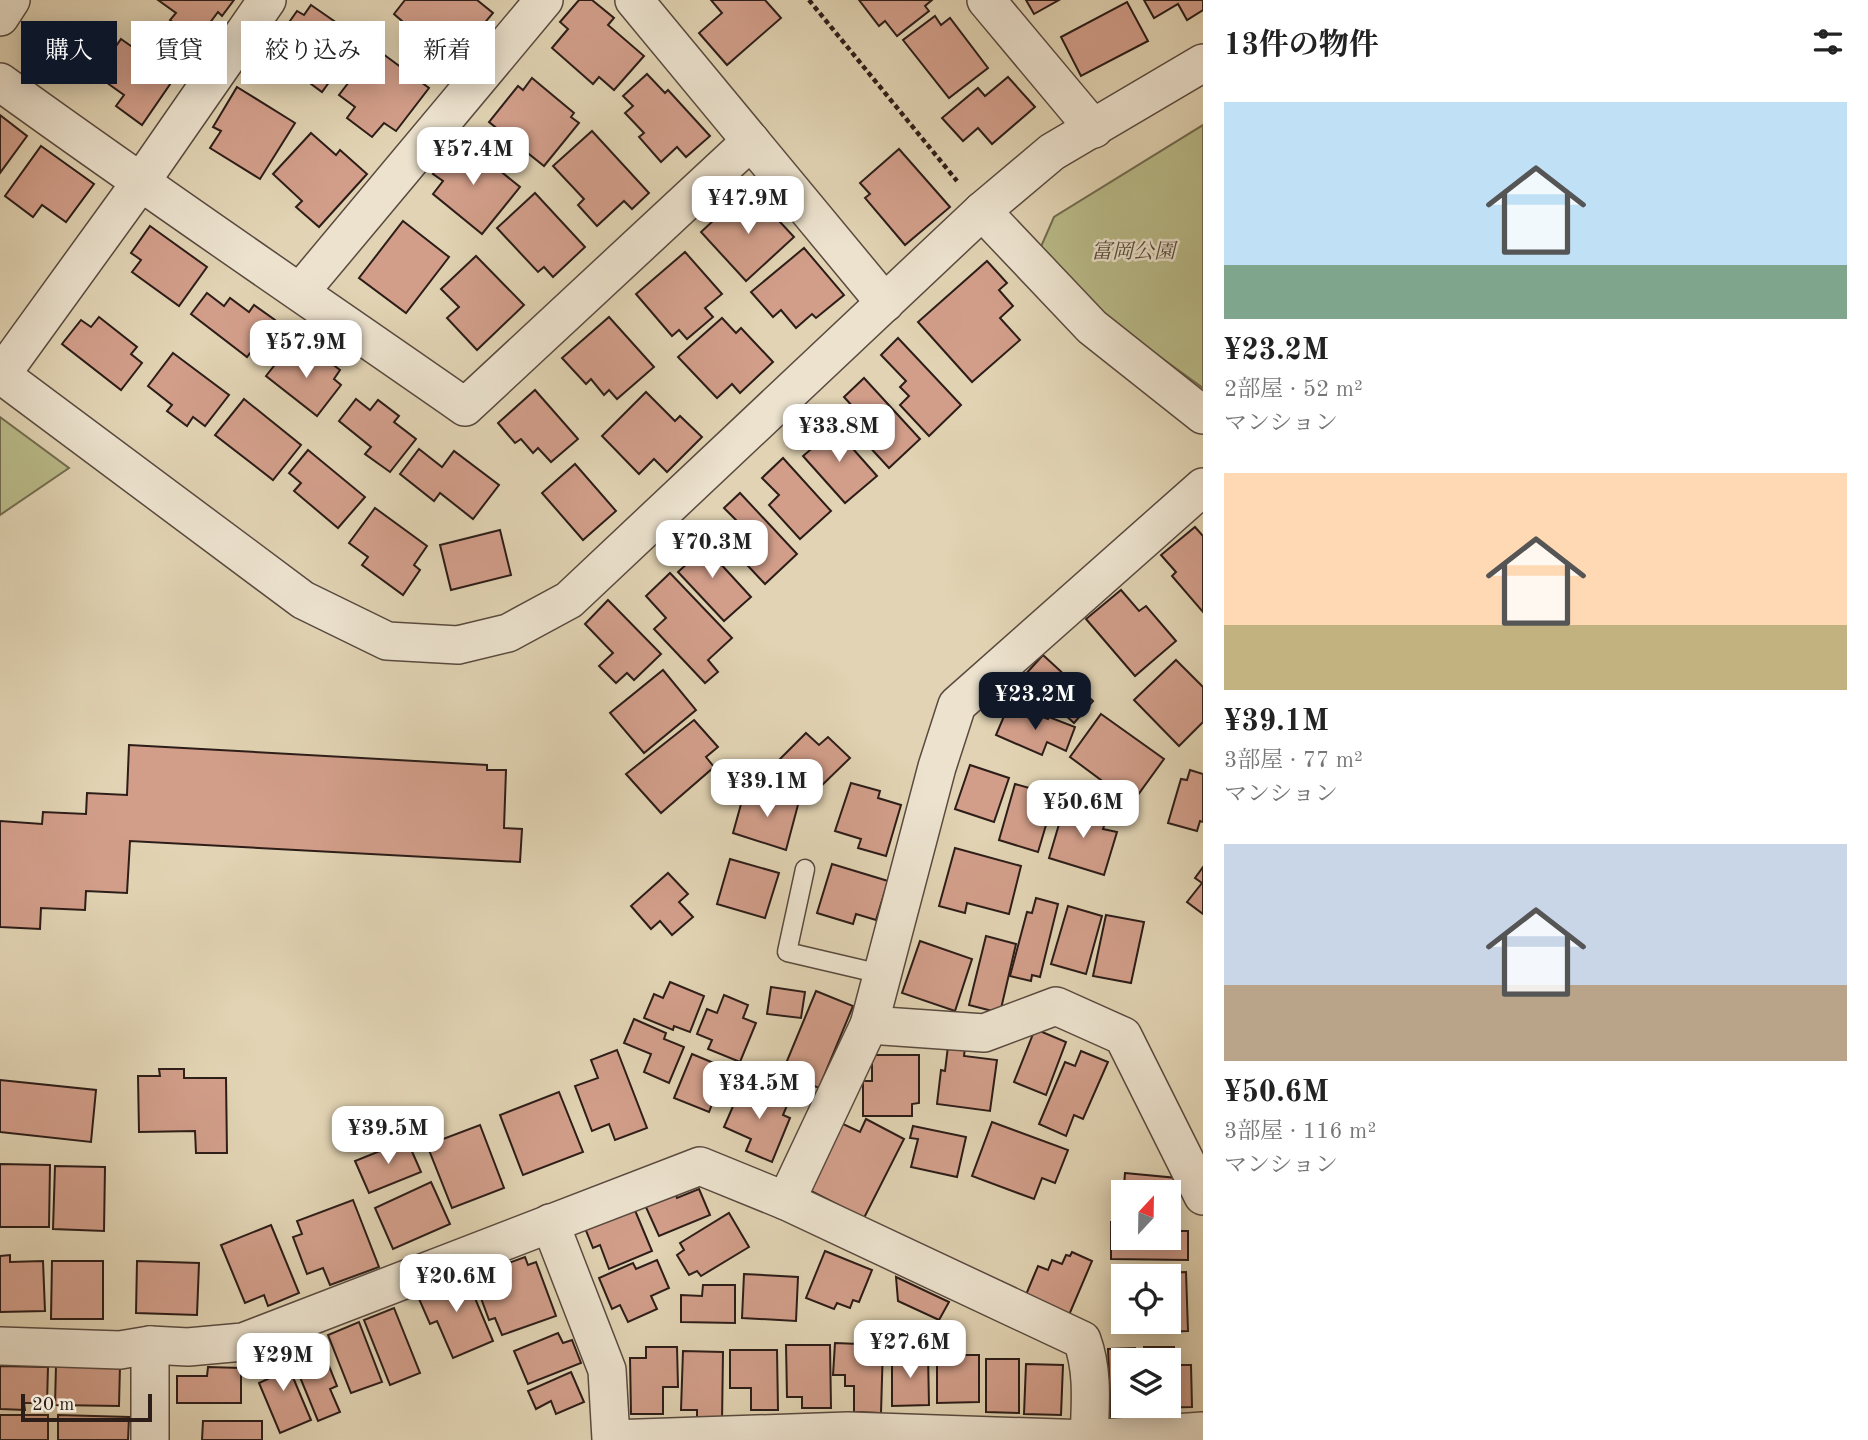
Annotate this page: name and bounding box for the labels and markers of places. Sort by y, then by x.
pin: ¥57.4M [416,128,530,187]
pin: ¥47.9M [691,176,805,236]
pin: ¥57.9M [249,320,363,380]
pin: ¥33.8M [782,405,896,464]
pin: ¥70.3M [655,520,769,580]
pin: ¥23.2M [978,672,1092,732]
pin: ¥39.1M [710,760,824,819]
pin: ¥50.6M [1026,780,1140,840]
pin: ¥34.5M [702,1062,816,1121]
pin: ¥39.5M [331,1106,445,1166]
pin: ¥20.6M [399,1254,513,1314]
pin: ¥27.6M [853,1320,967,1380]
pin: ¥29M [242,1334,324,1393]

